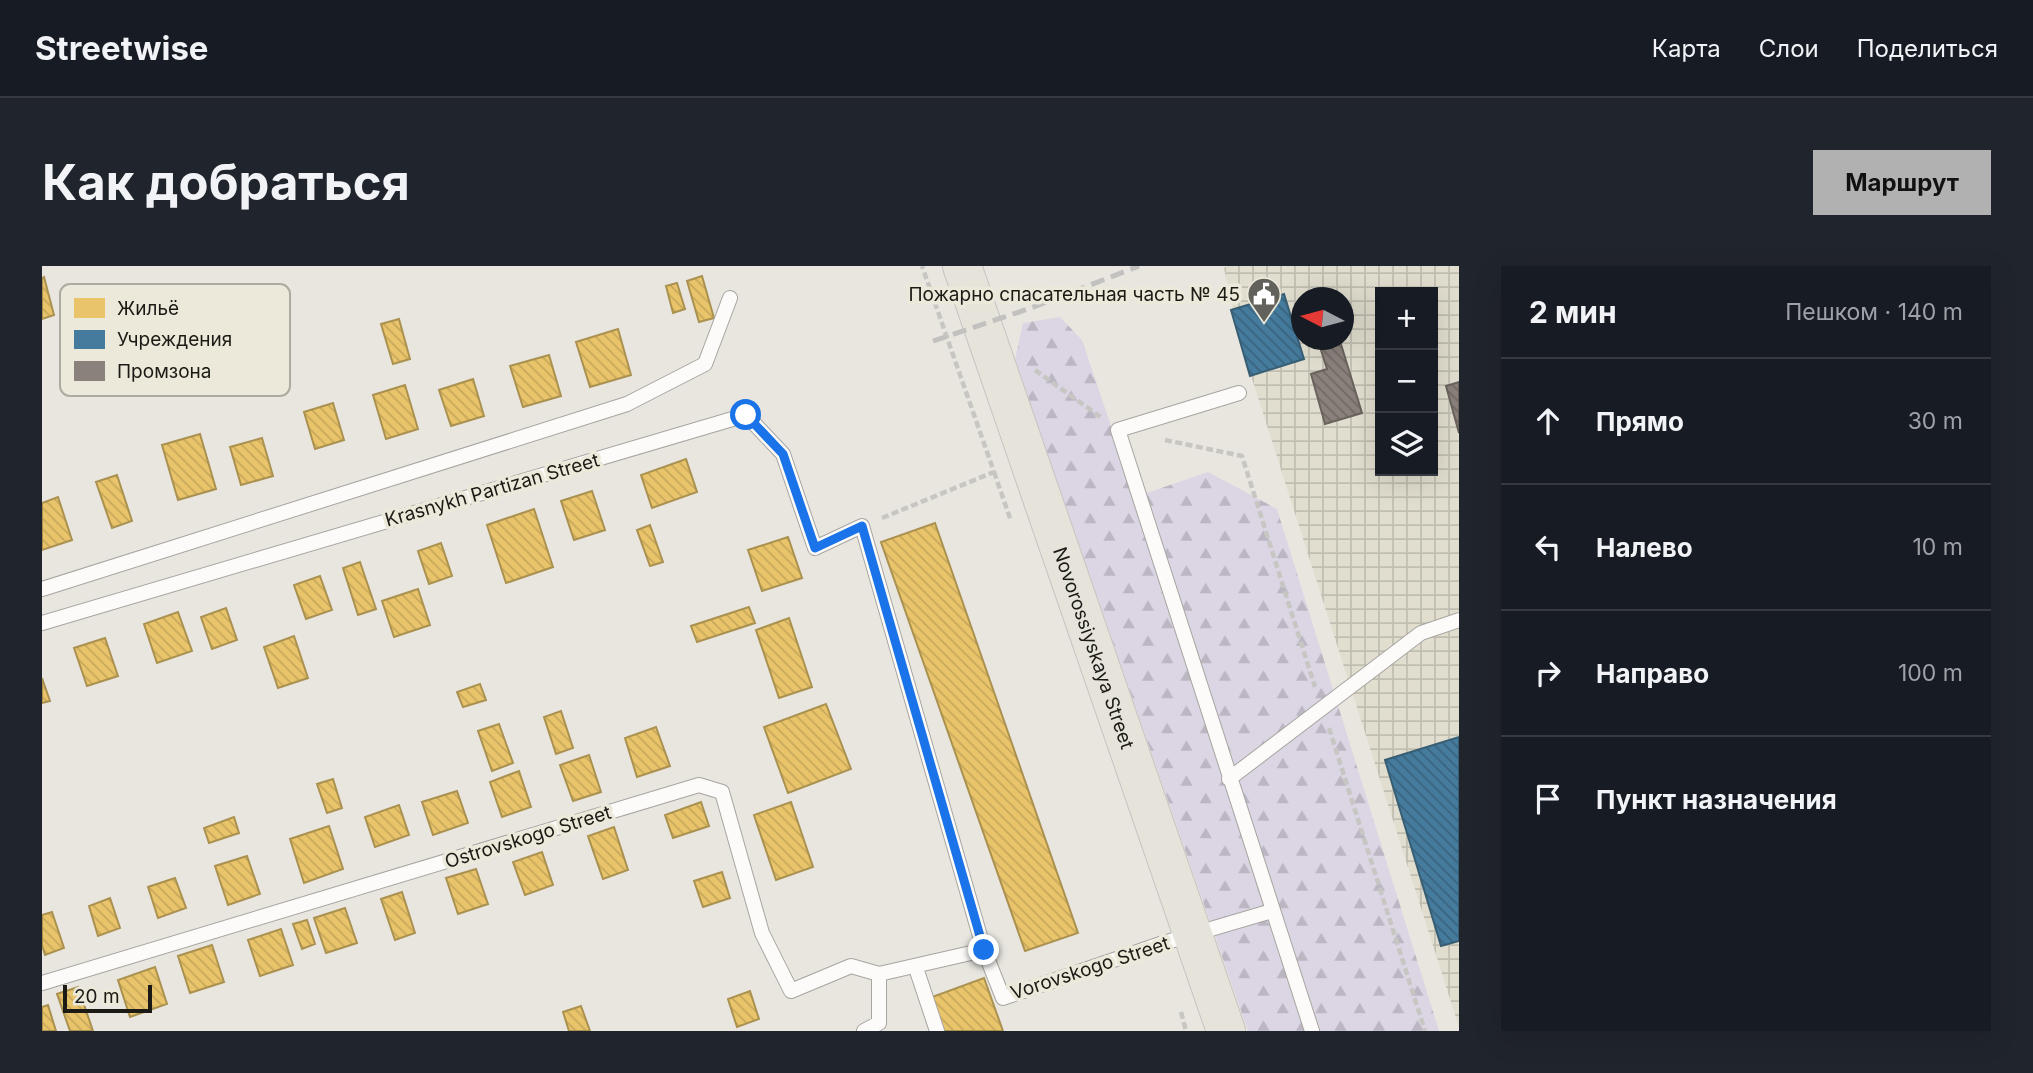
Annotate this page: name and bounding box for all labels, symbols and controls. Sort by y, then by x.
text: Streetwise [35,28,209,68]
text: Карта [1652,34,1721,63]
text: Слои [1759,34,1819,63]
text: Поделиться [1857,34,1998,63]
button: Маршрут [1813,150,1991,215]
text: Как добраться [42,153,410,212]
public building icon: Пожарно спасательная часть № 45 [1245,275,1283,324]
place label: Пожарно спасательная часть № 45 [908,283,1240,306]
legend [60,284,290,396]
north arrow [1291,287,1354,350]
map controls [1375,287,1438,476]
button: + [1375,287,1438,350]
text: 2 мин [1529,294,1617,330]
text: Жильё [117,297,179,320]
text: Пешком · 140 m [1785,298,1963,326]
text: Учреждения [117,328,232,351]
button: − [1375,350,1438,413]
text: Промзона [117,360,211,383]
route start [730,399,761,430]
icon: ahead [1529,402,1567,440]
text: Прямо [1596,406,1684,437]
text: 30 m [1908,407,1963,435]
button: layers [1375,413,1438,476]
street label: Krasnykh Partizan Street [382,448,602,532]
icon: left [1529,528,1567,566]
text: Налево [1596,532,1693,563]
text: 10 m [1913,533,1963,561]
street label: Novorossiyskaya Street [1048,544,1139,752]
icon: right [1529,654,1567,692]
text: Направо [1596,658,1709,689]
text: 100 m [1898,659,1963,687]
icon: arrive [1529,780,1567,818]
text: Пункт назначения [1596,784,1837,815]
street label: Ostrovskogo Street [442,801,614,873]
street label: Vorovskogo Street [1008,931,1172,1005]
route end [968,934,999,965]
scale bar [63,982,152,1014]
text: 20 m [74,985,120,1008]

